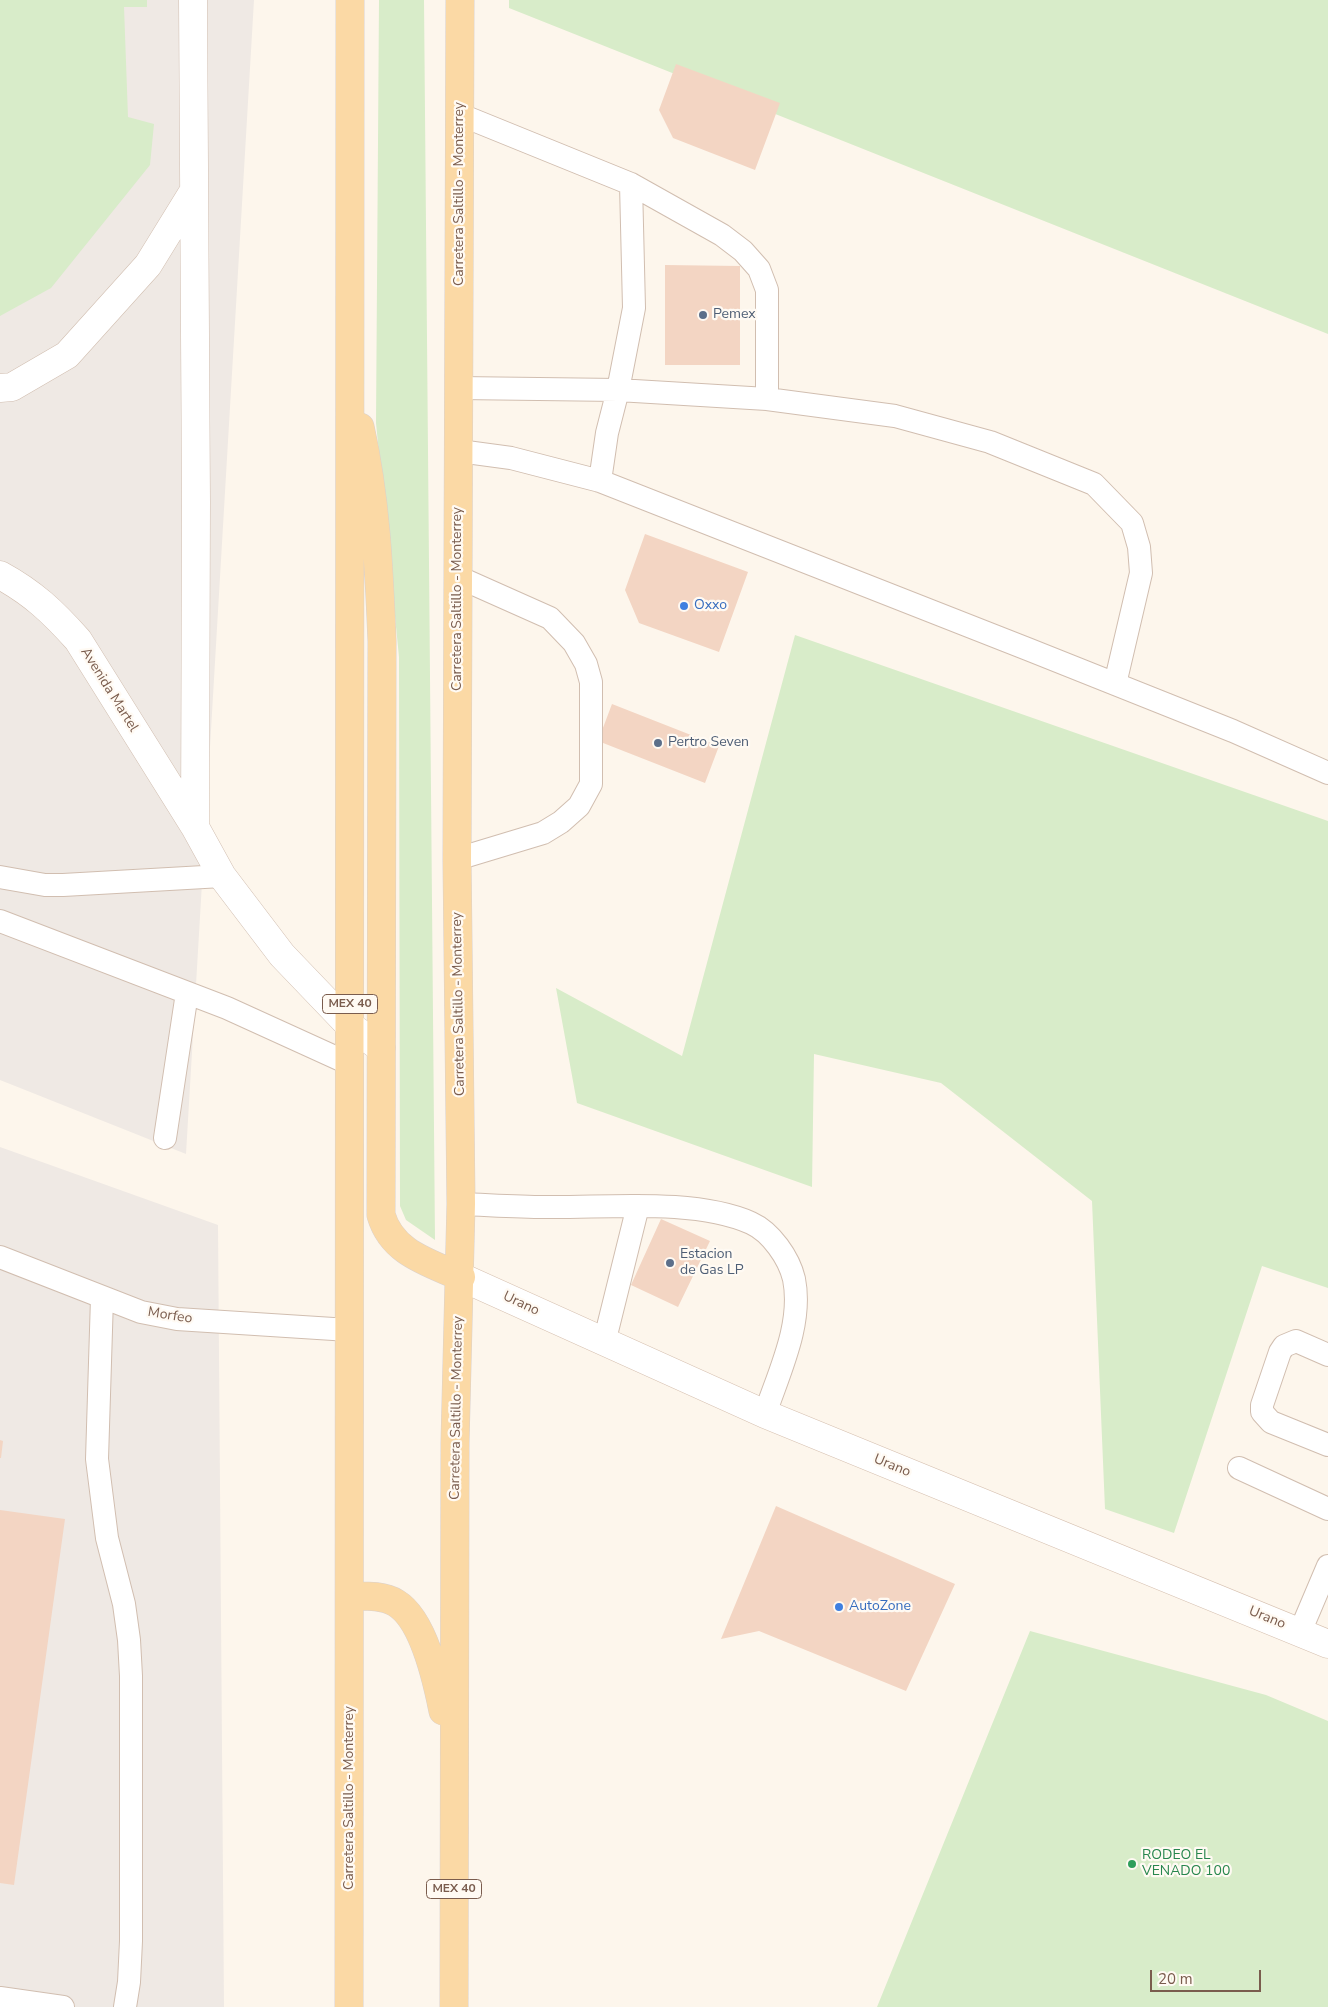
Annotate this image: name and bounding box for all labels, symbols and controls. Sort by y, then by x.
street label: Carretera Saltillo - Monterrey [452,102,468,286]
place label: Pemex [713,307,756,323]
marker: Pemex [697,309,709,321]
street label: Carretera Saltillo - Monterrey [450,507,466,691]
place label: Oxxo [694,598,727,614]
marker: Oxxo [678,600,690,612]
street label: Avenida Martel [76,645,142,735]
place label: Pertro Seven [668,735,749,751]
marker: Pertro Seven [652,737,664,749]
street label: Carretera Saltillo - Monterrey [449,912,469,1096]
road number: MEX 40 [322,994,378,1014]
place label: Estacion de Gas LP [680,1247,744,1280]
marker: Estacion de Gas LP [664,1257,676,1269]
street label: Urano [500,1288,542,1320]
street label: Morfeo [147,1304,193,1328]
street label: Carretera Saltillo - Monterrey [447,1316,467,1500]
street label: Urano [871,1451,913,1481]
place label: AutoZone [849,1599,911,1615]
marker: AutoZone [833,1601,845,1613]
street label: Urano [1246,1603,1288,1633]
street label: Carretera Saltillo - Monterrey [342,1706,358,1890]
place label: RODEO EL VENADO 100 [1142,1848,1230,1880]
marker: RODEO EL VENADO 100 [1126,1858,1138,1870]
road number: MEX 40 [426,1880,482,1898]
scale bar [1153,1960,1264,1992]
text: 20 m [1158,1969,1193,1989]

